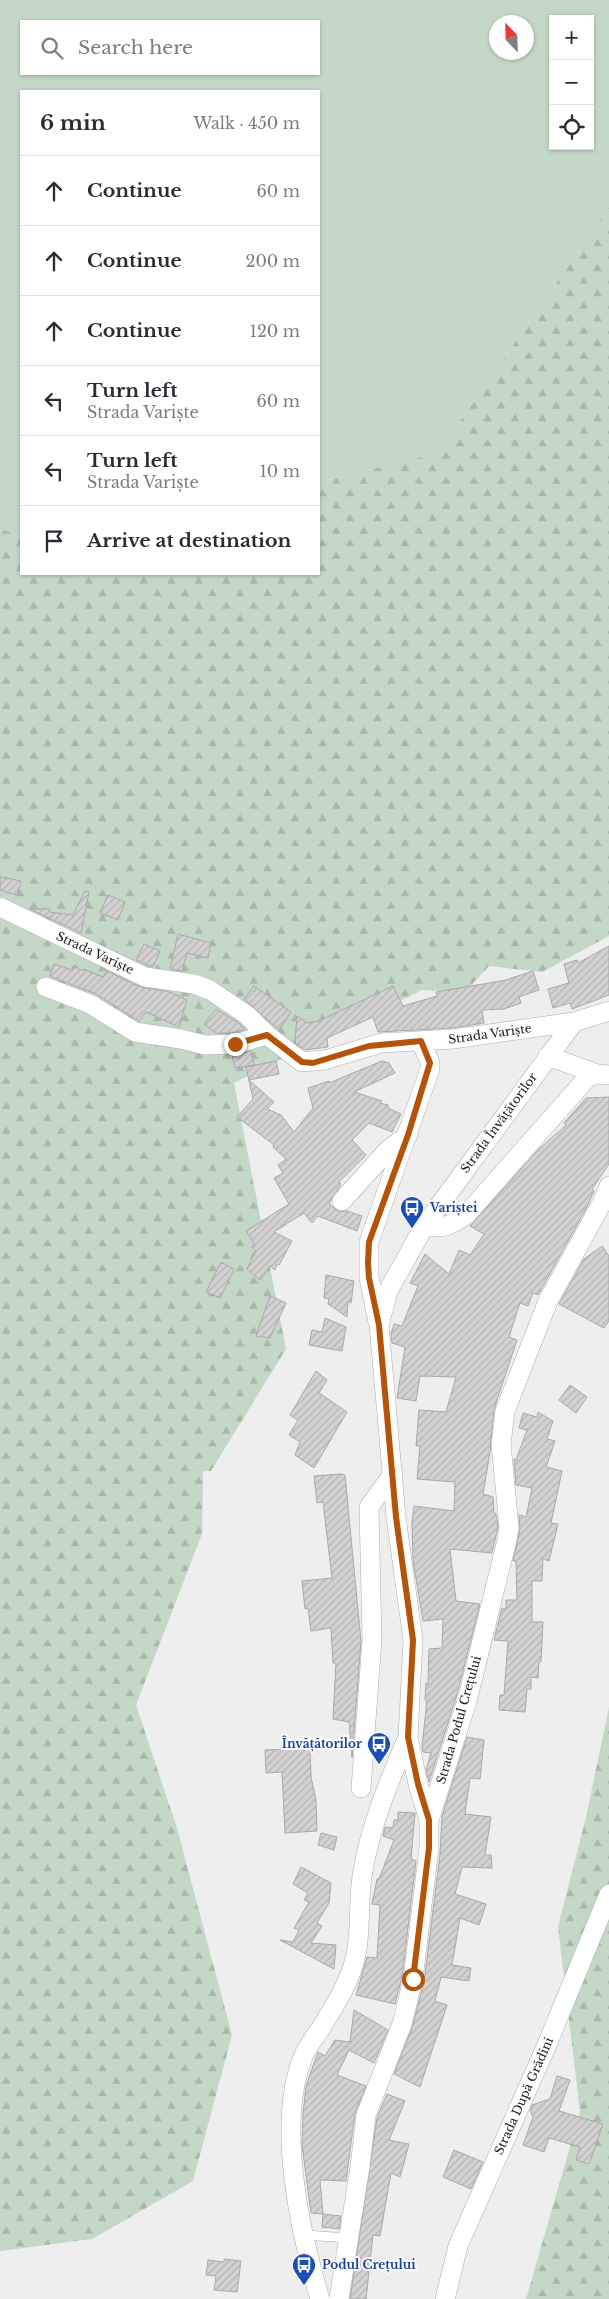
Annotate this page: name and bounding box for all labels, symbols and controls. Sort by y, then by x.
north arrow [489,15,534,60]
map controls [549,15,594,150]
button: + [549,15,594,60]
search box [20,20,320,75]
icon: search [38,34,66,62]
text: Search here [78,36,193,59]
button: − [549,60,594,105]
button: locate [549,105,594,150]
text: 6 min [40,110,106,136]
text: Walk · 450 m [194,113,300,133]
icon: ahead [40,177,68,205]
text: Continue [87,179,182,202]
text: 60 m [257,181,300,201]
icon: ahead [40,247,68,275]
text: Continue [87,249,182,272]
text: 200 m [246,251,300,271]
icon: ahead [40,317,68,345]
text: Continue [87,319,182,342]
text: 120 m [250,321,300,341]
text: Turn left [87,379,178,402]
icon: left [40,387,68,415]
text: 60 m [257,391,300,411]
text: Strada Variște [87,402,199,422]
text: Turn left [87,449,178,472]
icon: left [40,457,68,485]
text: 10 m [260,461,300,481]
text: Strada Variște [87,472,199,492]
icon: arrive [40,527,68,555]
text: Arrive at destination [87,529,291,552]
street label: Strada Variște [54,928,136,978]
street label: Strada Variște [447,1020,533,1048]
route end [224,1033,247,1056]
street label: Strada Învățătorilor [456,1069,541,1176]
bus stop icon: Variștei [399,1195,425,1229]
place label: Variștei [429,1200,478,1216]
street label: Strada Podul Crețului [433,1654,485,1786]
bus stop icon: Învățătorilor [366,1731,392,1765]
place label: Învățătorilor [282,1735,362,1752]
route start [402,1968,425,1991]
street label: Strada După Grădini [491,2035,556,2157]
bus stop icon: Podul Crețului [291,2252,317,2286]
place label: Podul Crețului [322,2257,416,2273]

